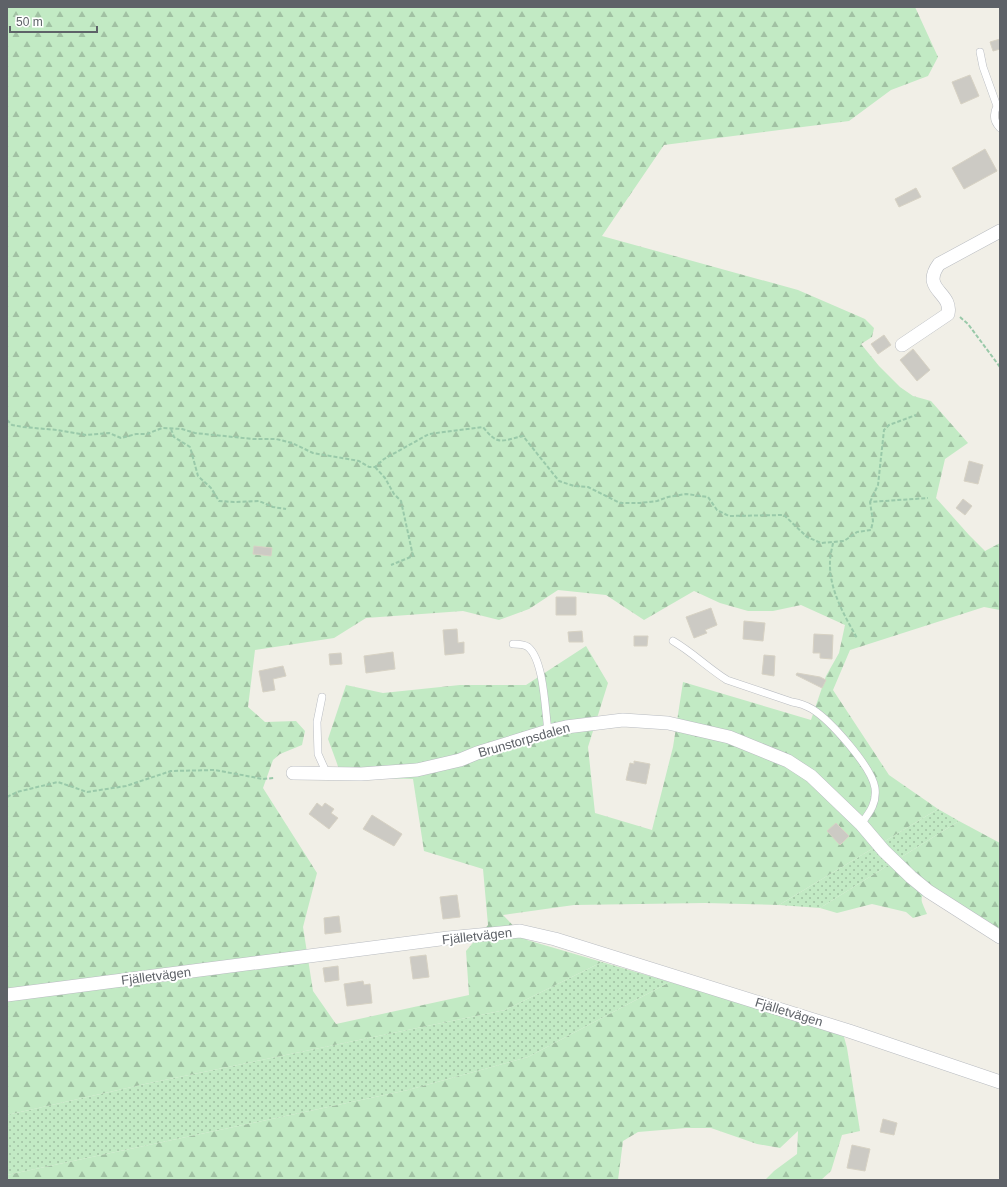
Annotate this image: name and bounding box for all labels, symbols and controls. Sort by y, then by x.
scale bar [10,8,97,34]
text: 50 m [16,15,43,29]
street label: Brunstorpsdalen [476,720,572,760]
street label: Fjälletvägen [441,925,513,947]
street label: Fjälletvägen [120,964,192,988]
street label: Fjälletvägen [753,995,825,1029]

